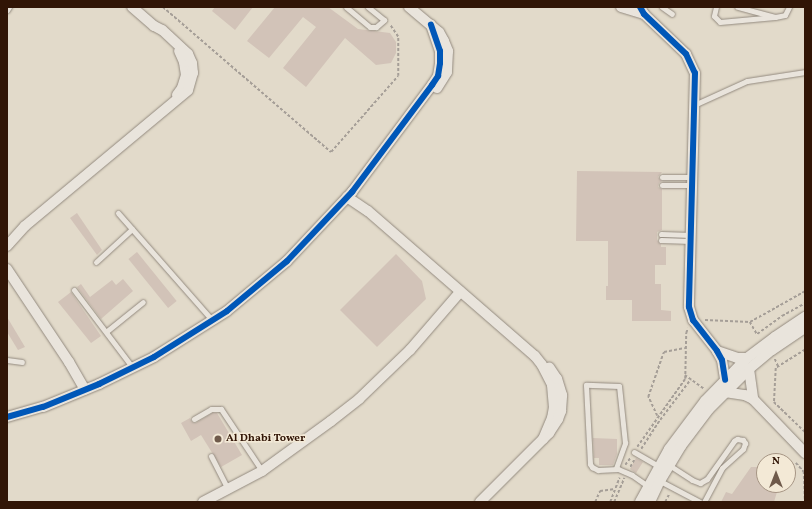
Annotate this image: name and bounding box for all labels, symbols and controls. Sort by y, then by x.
place label: Al Dhabi Tower [226,432,305,446]
marker: Al Dhabi Tower [213,434,223,444]
north arrow [756,453,796,493]
text: N [772,454,780,469]

